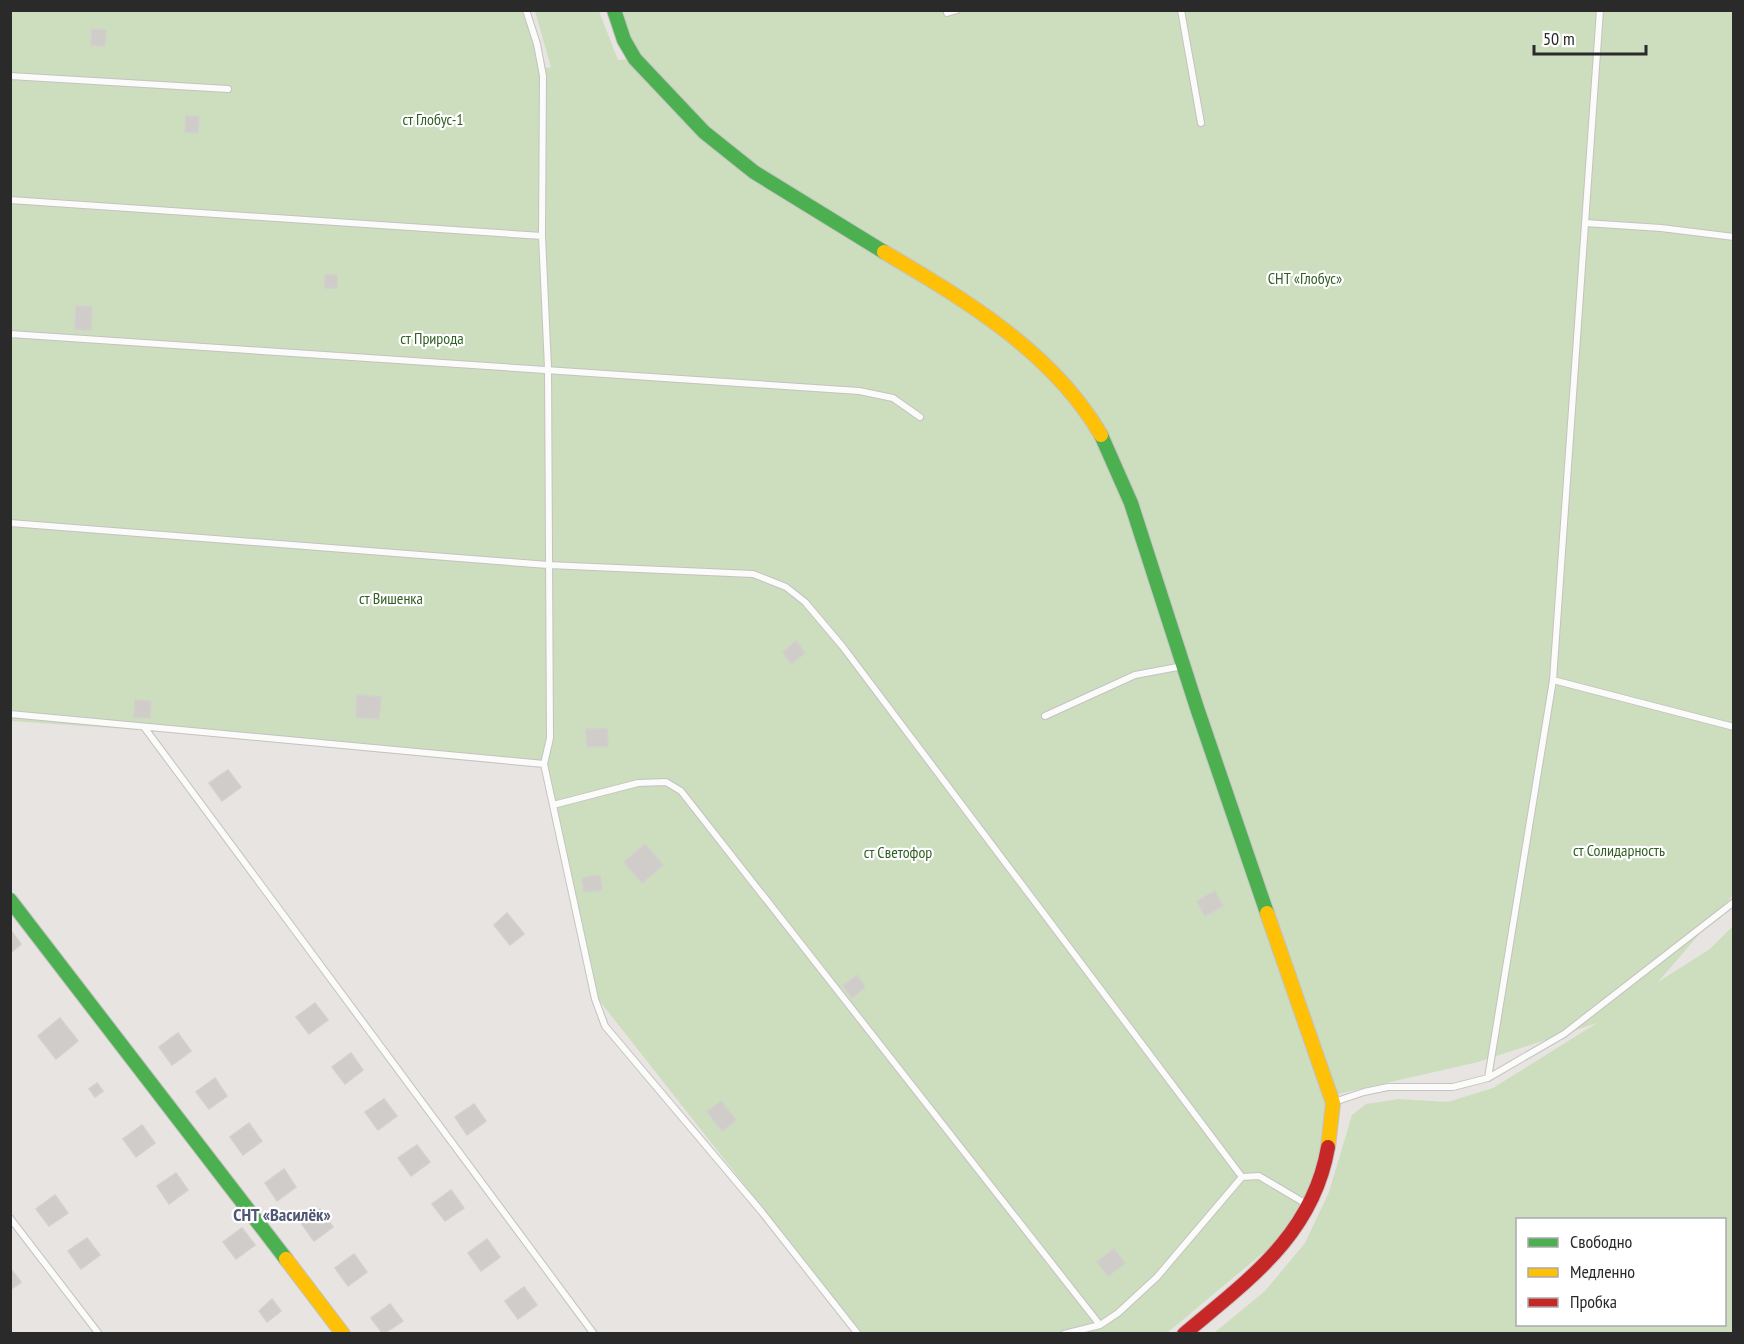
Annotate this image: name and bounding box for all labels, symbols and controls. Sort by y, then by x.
scale bar [1534,18,1646,56]
text: 50 m [1543,27,1575,50]
park label: ст Глобус-1 [402,109,464,129]
park label: СНТ «Глобус» [1268,268,1342,288]
park label: ст Природа [400,328,464,348]
park label: ст Вишенка [359,588,423,608]
park label: ст Солидарность [1573,840,1665,860]
park label: ст Светофор [864,842,932,862]
district label: СНТ «Василёк» [233,1203,331,1226]
legend [1516,1218,1726,1326]
text: Свободно [1570,1230,1633,1253]
text: Медленно [1570,1260,1635,1283]
text: Пробка [1570,1290,1617,1313]

